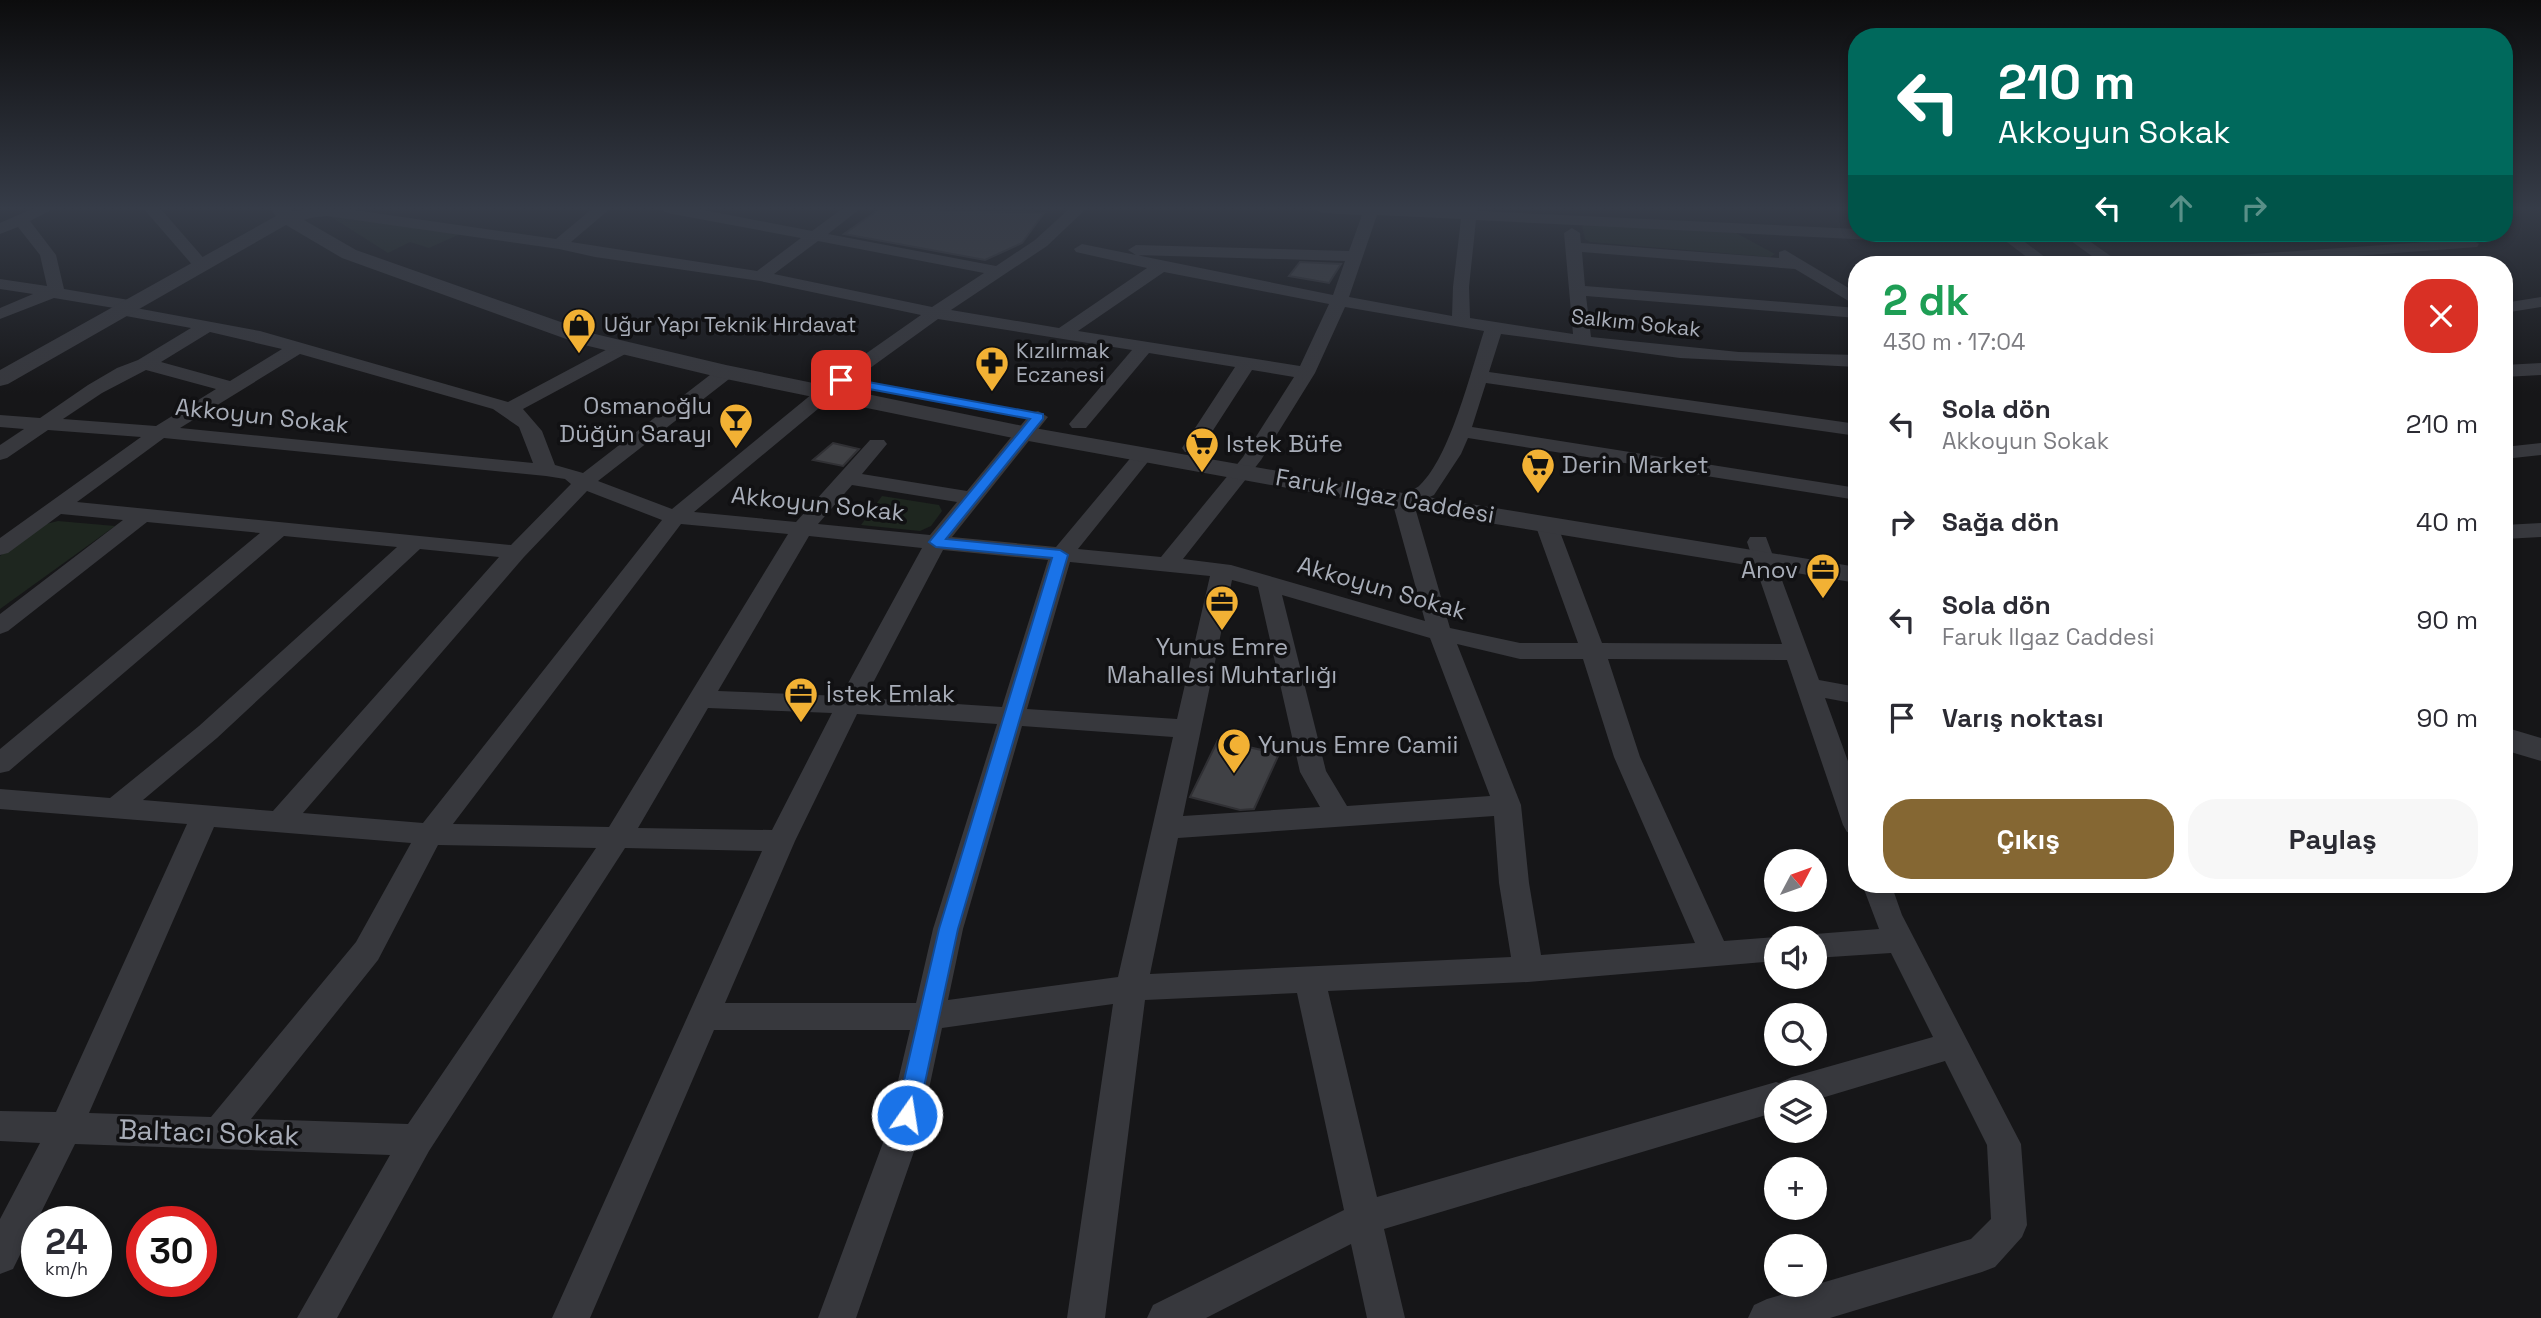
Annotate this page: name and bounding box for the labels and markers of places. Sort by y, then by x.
shop icon: Uğur Yapı Teknik Hırdavat [560,306,598,355]
place label: Uğur Yapı Teknik Hırdavat [604,311,856,338]
place label: Kızılırmak Eczanesi [1016,337,1110,388]
pharmacy icon: Kızılırmak Eczanesi [973,344,1011,393]
pin [811,350,871,410]
place label: Osmanoğlu Düğün Sarayı [559,390,712,449]
bar icon: Osmanoğlu Düğün Sarayı [717,401,755,450]
supermarket icon: Istek Büfe [1183,425,1221,474]
place label: Istek Büfe [1226,428,1343,459]
supermarket icon: Derin Market [1519,446,1557,495]
place label: Derin Market [1562,449,1709,480]
office icon: Anov [1804,551,1842,600]
place label: Anov [1741,554,1798,585]
office icon: Yunus Emre Mahallesi Muhtarlığı [1203,583,1241,632]
place label: Yunus Emre Mahallesi Muhtarlığı [1107,631,1337,690]
office icon: İstek Emlak [782,675,820,724]
place label: İstek Emlak [826,678,955,709]
mosque icon: Yunus Emre Camii [1215,726,1253,775]
place label: Yunus Emre Camii [1258,729,1458,760]

